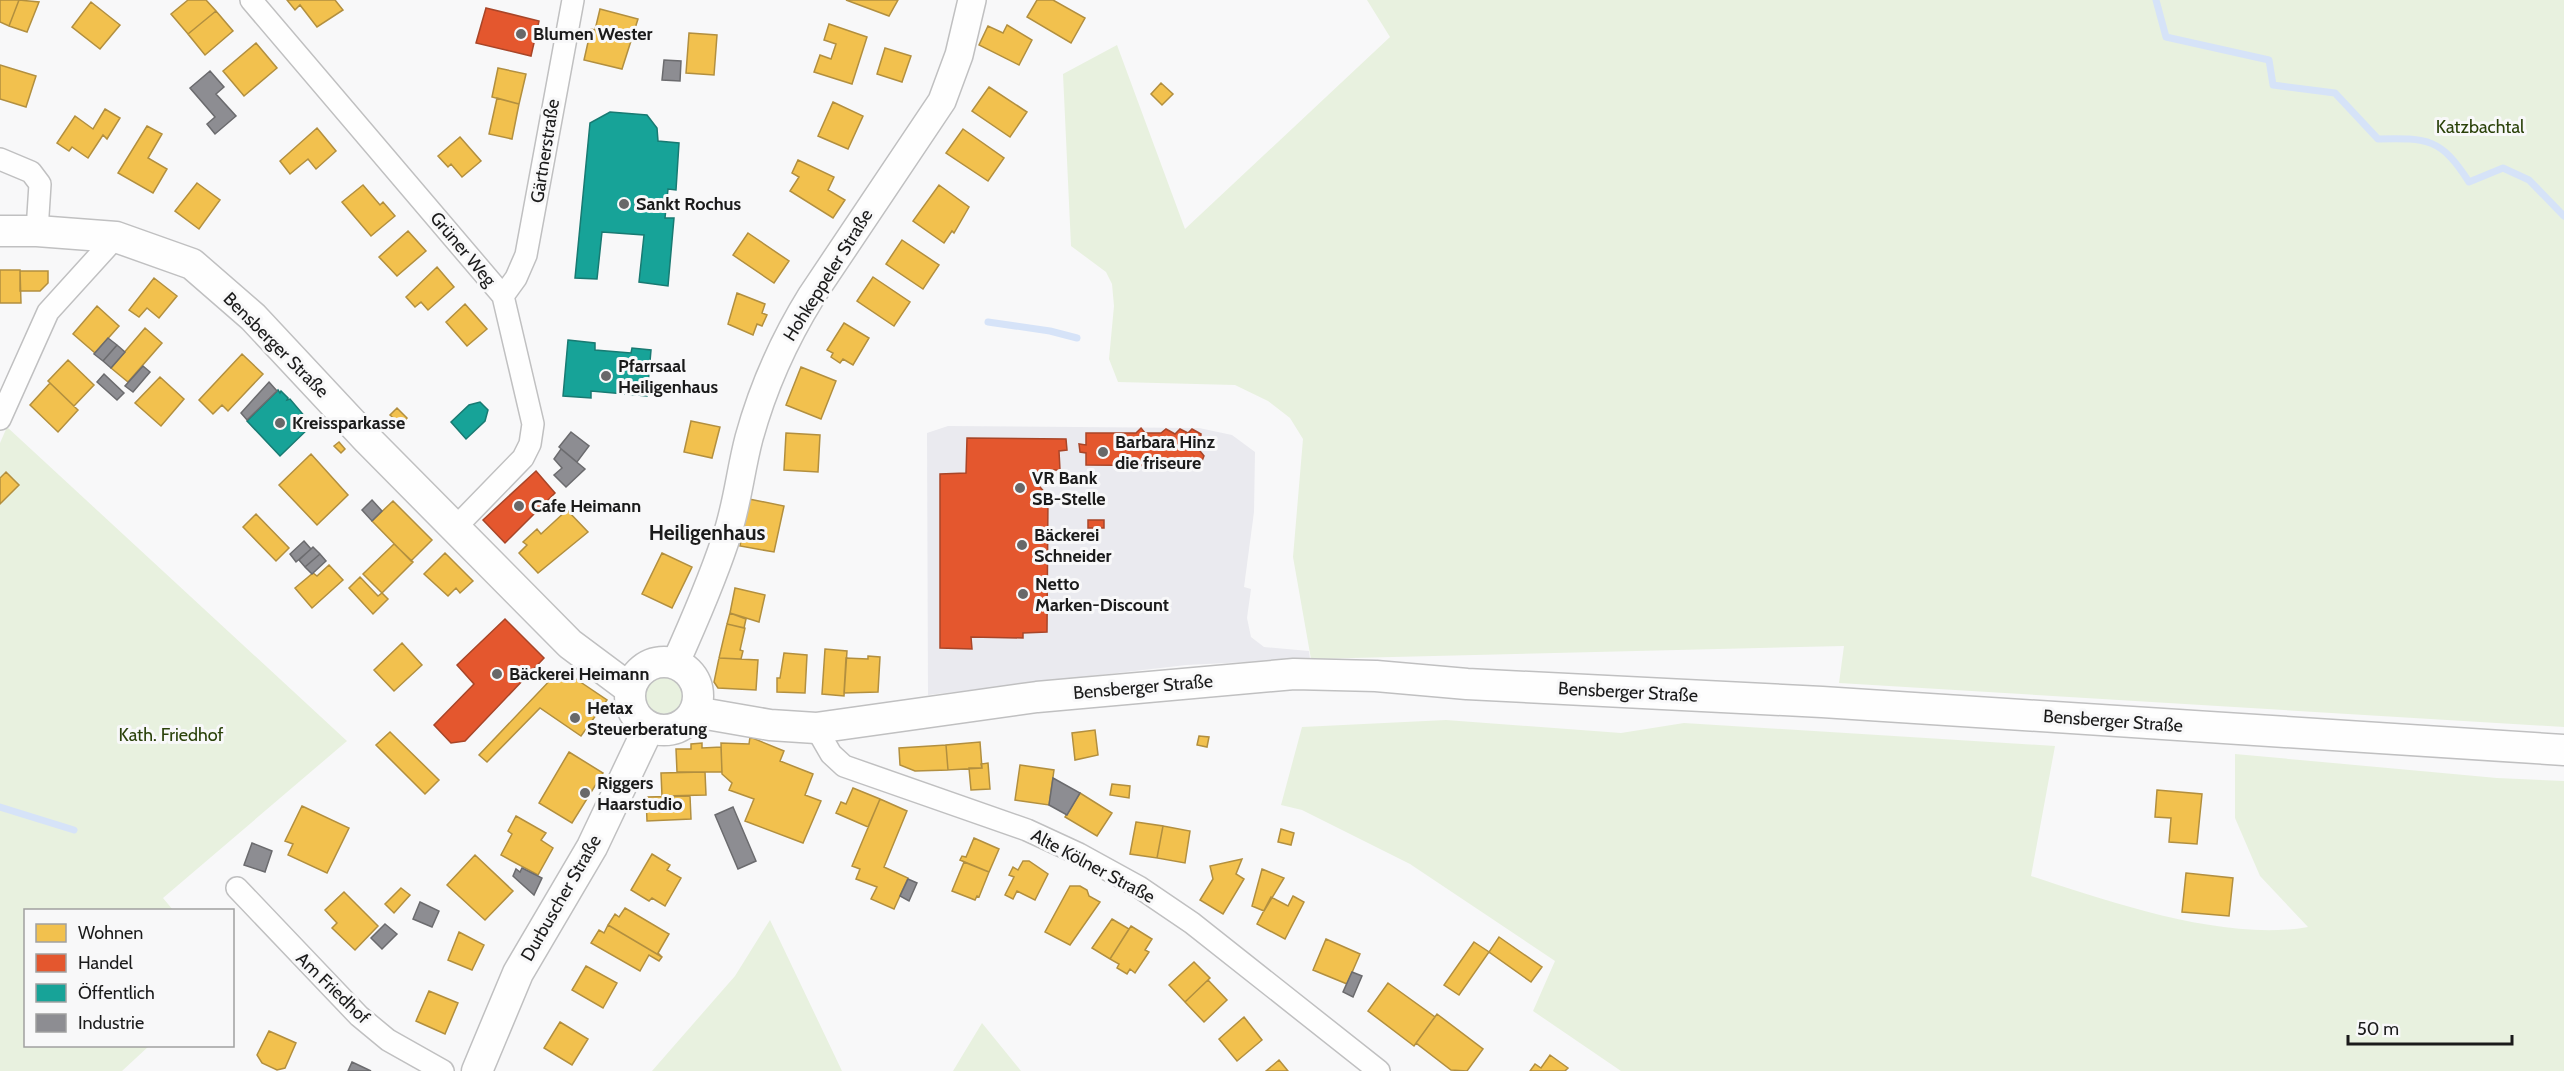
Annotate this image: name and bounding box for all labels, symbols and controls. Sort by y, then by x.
place label: Blumen Wester [533,23,653,45]
marker: Blumen Wester [514,27,528,41]
street label: Gärtnerstraße [526,98,564,204]
park label: Katzbachtal [2436,116,2525,138]
place label: Sankt Rochus [636,193,741,215]
marker: Sankt Rochus [617,197,631,211]
street label: Hohkeppeler Straße [779,205,877,345]
street label: Grüner Weg [425,207,501,292]
street label: Bensberger Straße [219,288,333,402]
place label: Pfarrsaal Heiligenhaus [618,355,718,398]
marker: Pfarrsaal Heiligenhaus [599,369,613,383]
place label: Kreissparkasse [292,412,405,434]
marker: Kreissparkasse [273,416,287,430]
place label: Barbara Hinz die friseure [1115,431,1215,474]
marker: Barbara Hinz die friseure [1096,445,1110,459]
place label: VR Bank SB-Stelle [1032,467,1106,510]
marker: VR Bank SB-Stelle [1013,481,1027,495]
place label: Cafe Heimann [531,495,641,517]
marker: Cafe Heimann [512,499,526,513]
district label: Heiligenhaus [649,520,765,545]
place label: Bäckerei Schneider [1034,524,1112,567]
marker: Bäckerei Schneider [1015,538,1029,552]
place label: Netto Marken-Discount [1035,573,1169,616]
marker: Netto Marken-Discount [1016,587,1030,601]
place label: Bäckerei Heimann [509,663,649,685]
marker: Bäckerei Heimann [490,667,504,681]
street label: Bensberger Straße [1072,670,1214,704]
street label: Bensberger Straße [1557,677,1699,707]
place label: Hetax Steuerberatung [587,697,707,740]
street label: Bensberger Straße [2042,705,2184,737]
marker: Hetax Steuerberatung [568,711,582,725]
park label: Kath. Friedhof [118,724,224,746]
place label: Riggers Haarstudio [597,772,682,815]
marker: Riggers Haarstudio [578,786,592,800]
street label: Alte Kölner Straße [1027,824,1159,908]
street label: Durbuscher Straße [516,831,606,965]
legend [24,909,234,1047]
text: Wohnen [78,922,143,944]
street label: Am Friedhof [292,948,374,1029]
text: Handel [78,952,133,974]
text: Öffentlich [78,982,155,1004]
scale bar [2348,1008,2512,1046]
text: Industrie [78,1012,144,1034]
text: 50 m [2357,1018,2399,1040]

